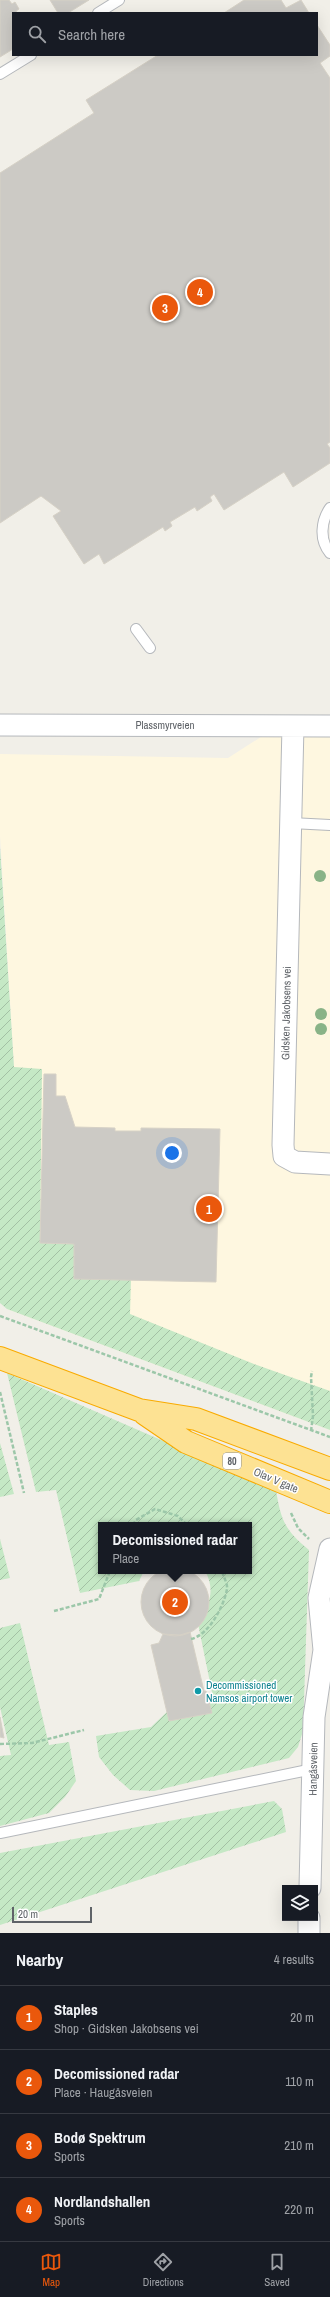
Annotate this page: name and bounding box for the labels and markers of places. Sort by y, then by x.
pin: 4 [187,277,213,307]
pin: 3 [152,293,178,323]
pin: 1 [196,1194,222,1224]
pin: 2 [162,1587,188,1617]
place label: Decommissioned Namsos airport tower [206,1678,292,1705]
marker: Decommissioned Namsos airport tower [193,1686,203,1696]

